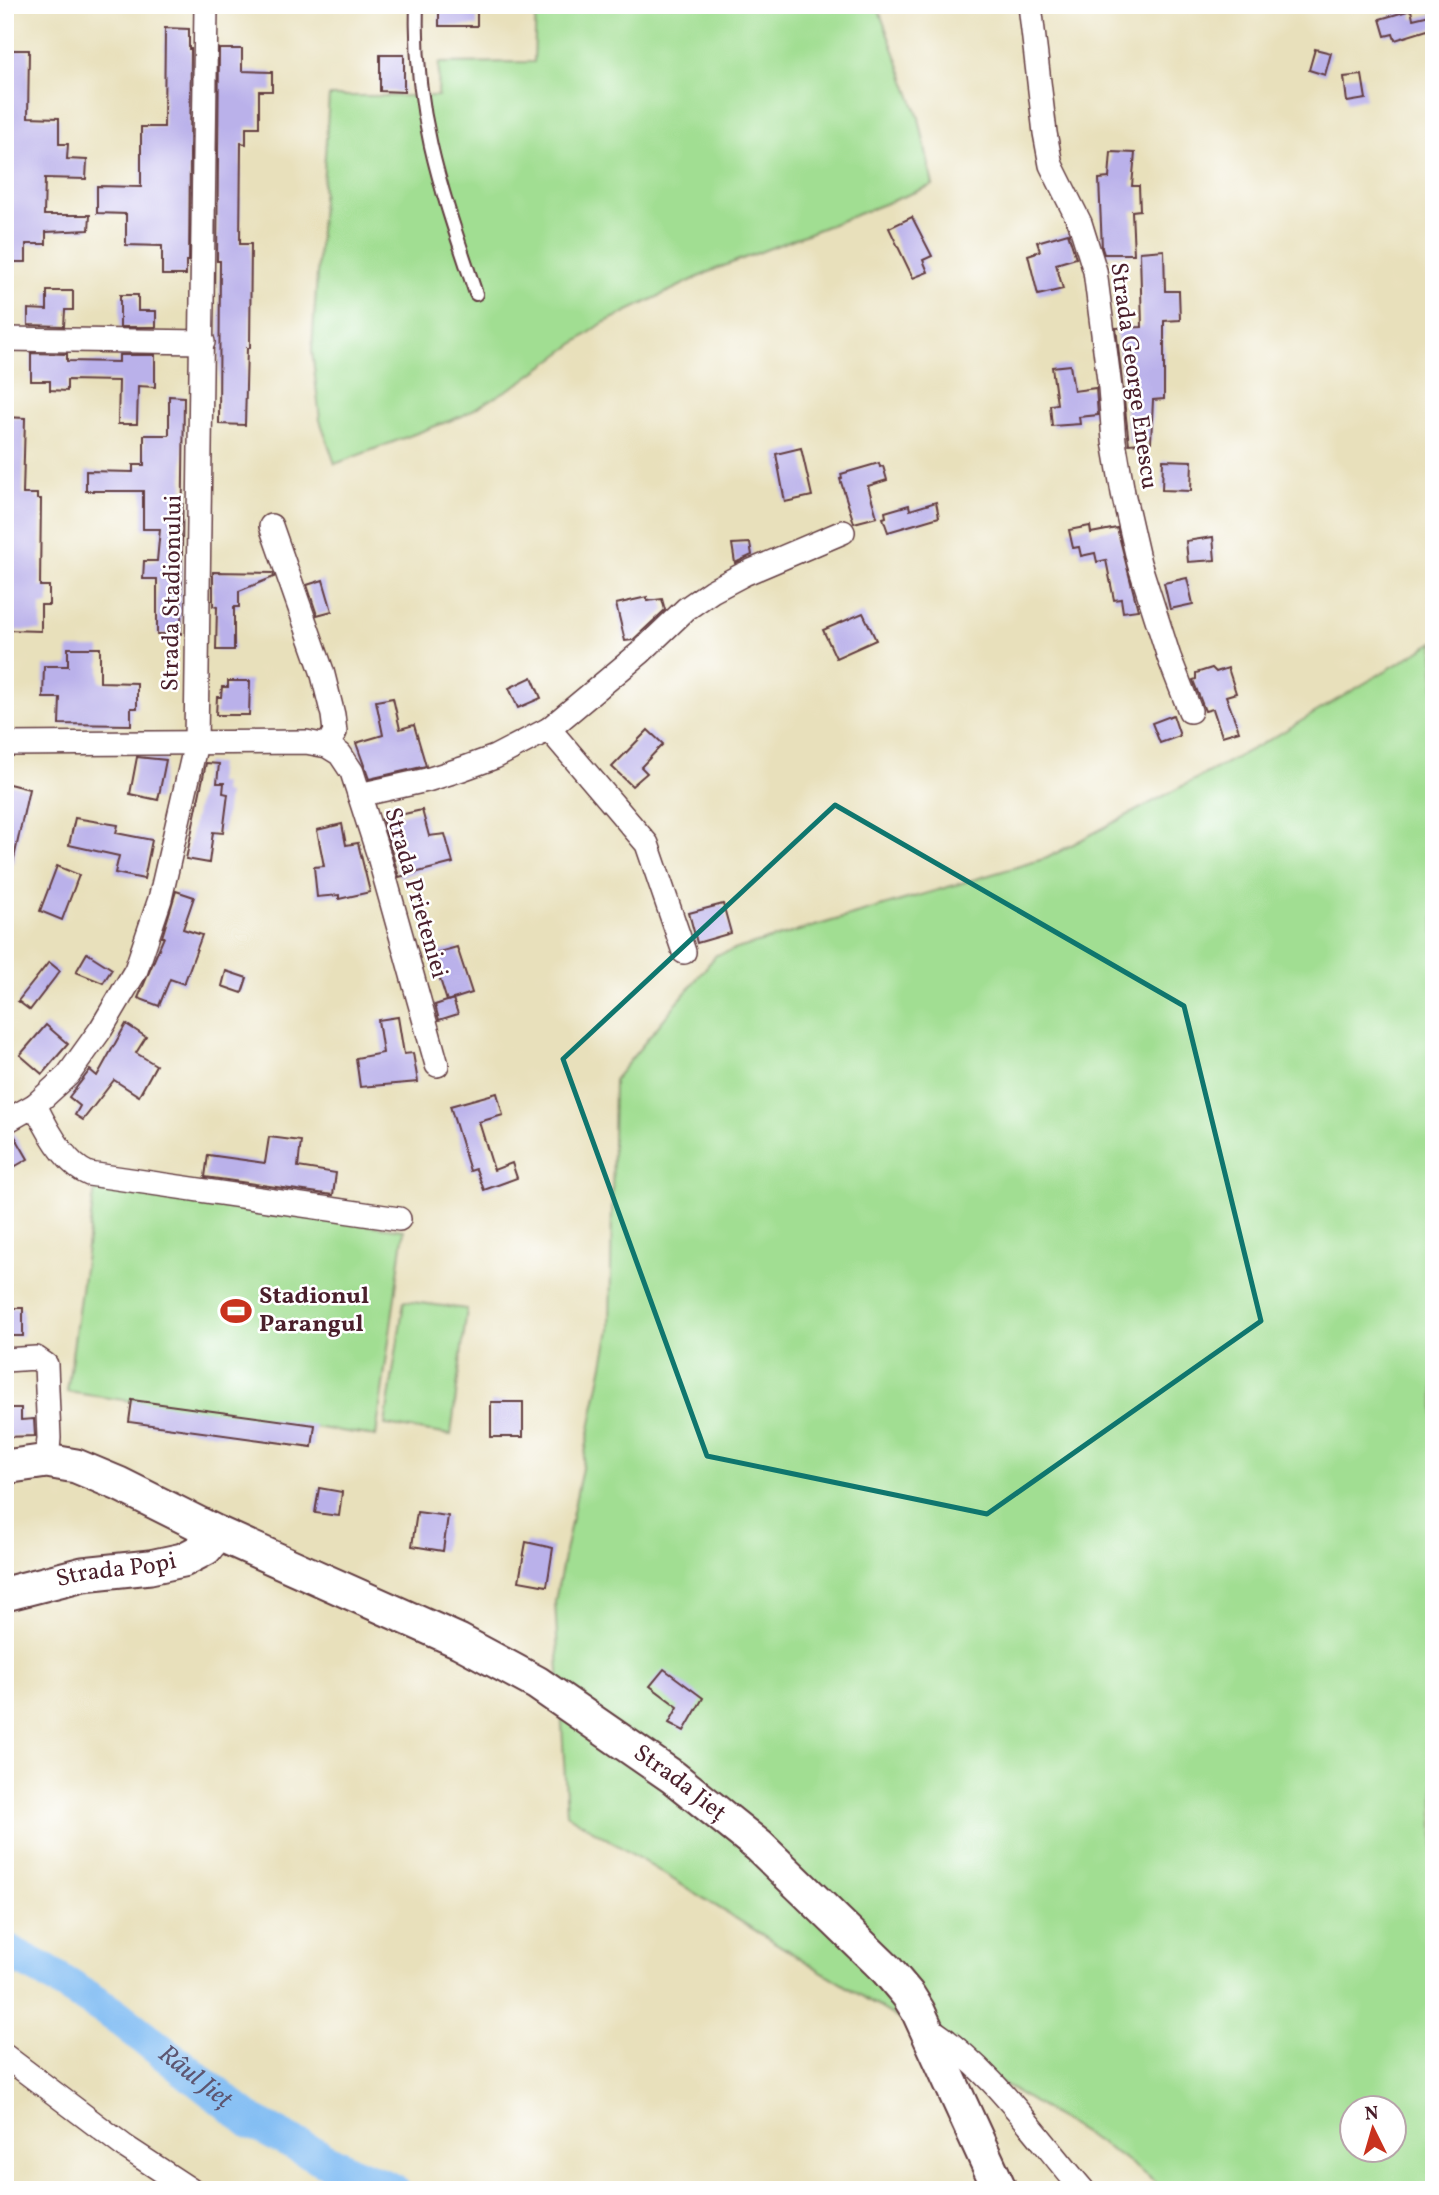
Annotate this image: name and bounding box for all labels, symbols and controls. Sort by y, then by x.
street label: Strada George Enescu [1100,260,1166,492]
street label: Strada Stadionului [154,494,192,692]
street label: Strada Prieteniei [374,804,456,982]
place label: Stadionul Parangul [259,1280,369,1342]
sports icon: Stadionul Parangul [219,1294,253,1328]
street label: Strada Popi [52,1545,180,1597]
street label: Strada Jieț [626,1737,733,1830]
water label: Râul Jieț [150,2037,240,2118]
north arrow [1338,2094,1408,2164]
text: N [1364,2100,1380,2128]

